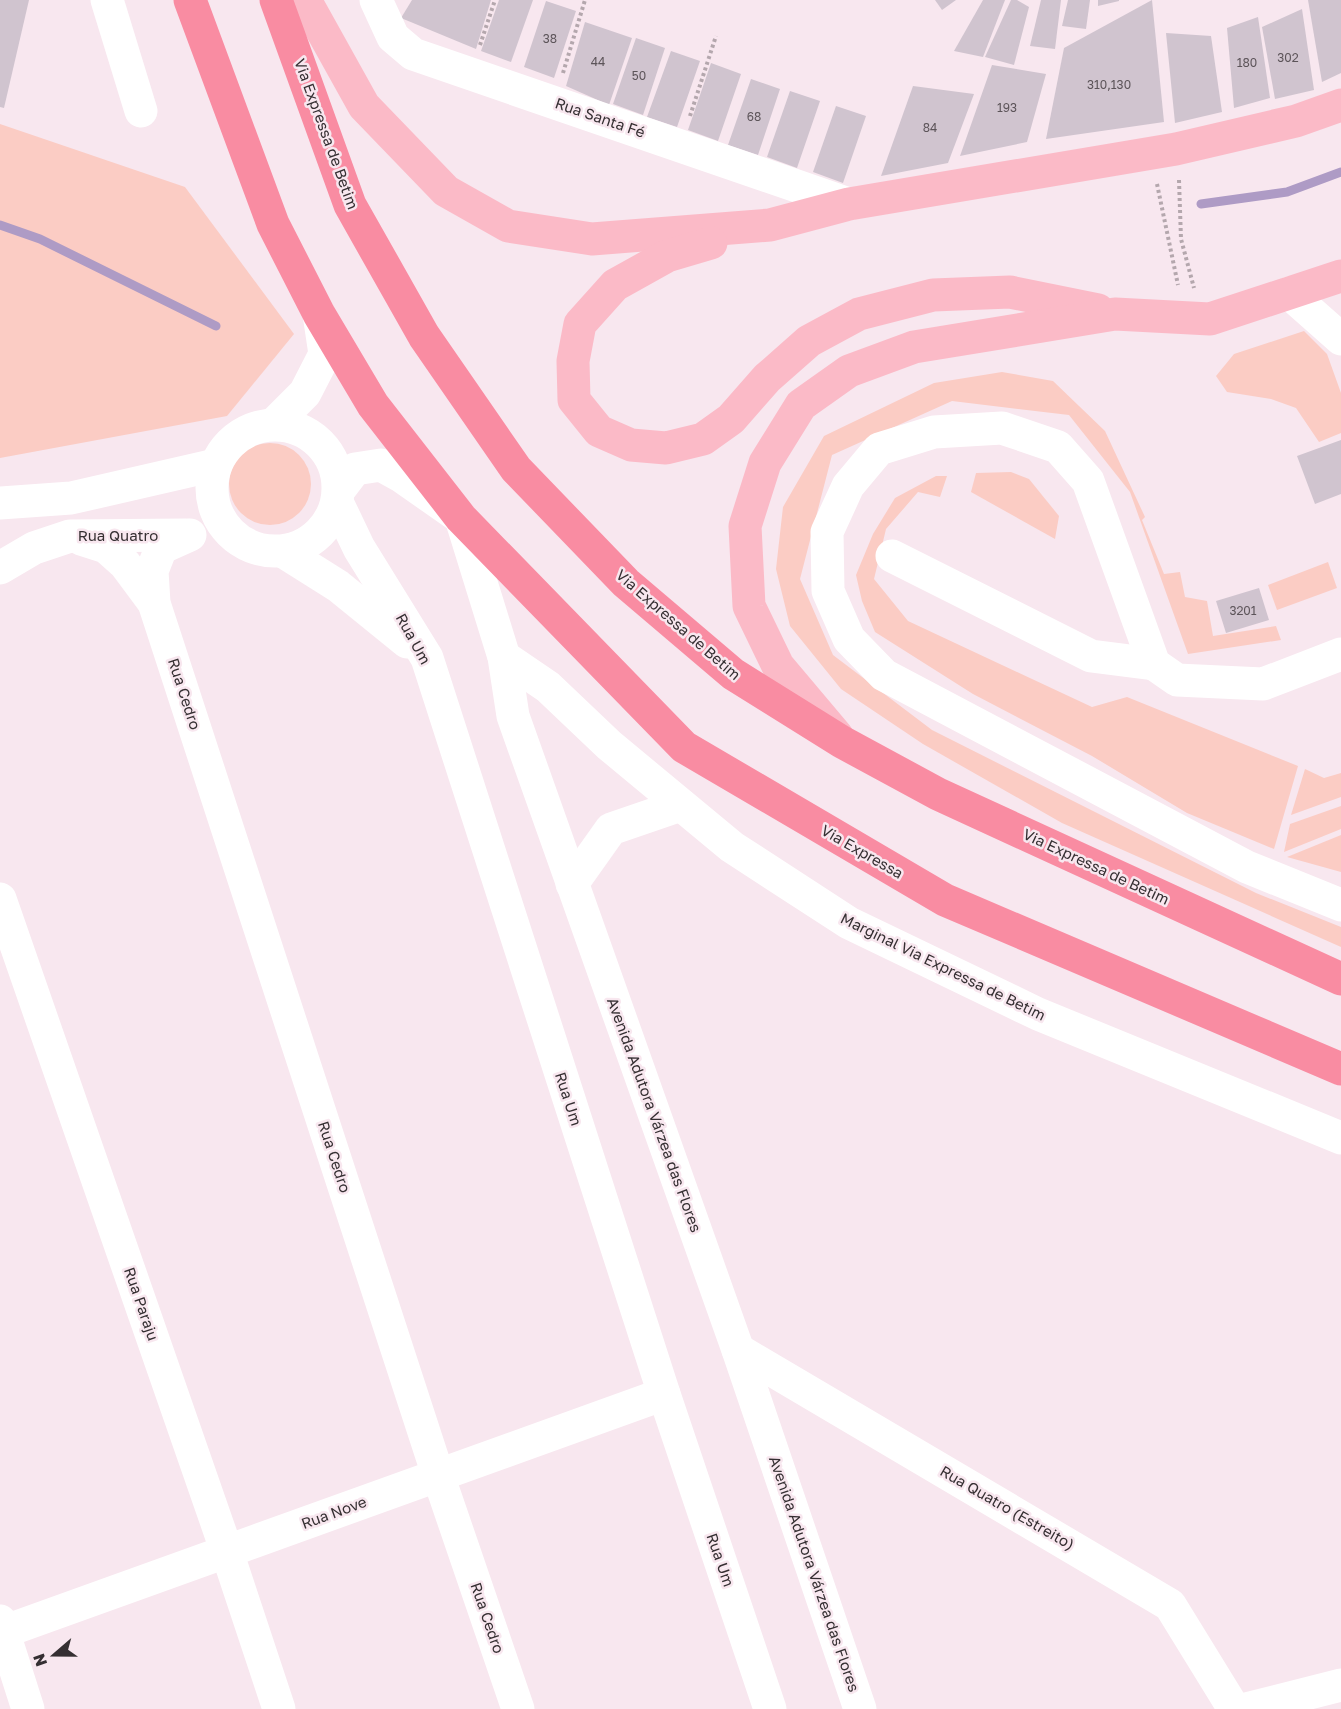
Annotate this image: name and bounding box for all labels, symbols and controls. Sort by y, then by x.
house number: 38 [543,31,557,46]
house number: 302 [1277,50,1299,65]
house number: 44 [591,54,605,69]
house number: 180 [1237,55,1257,70]
street label: Via Expressa de Betim [291,56,363,212]
house number: 50 [632,68,646,83]
house number: 310,130 [1087,77,1131,92]
street label: Rua Santa Fé [553,93,648,141]
house number: 193 [997,100,1017,115]
house number: 68 [747,109,761,124]
house number: 84 [923,120,937,135]
street label: Rua Quatro [78,526,158,544]
street label: Via Expressa de Betim [613,565,745,683]
house number: 3201 [1229,603,1257,618]
street label: Rua Um [393,610,435,667]
street label: Rua Cedro [165,656,205,732]
street label: Via Expressa [818,820,907,882]
street label: Via Expressa de Betim [1020,824,1172,908]
street label: Marginal Via Expressa de Betim [838,909,1049,1024]
street label: Avenida Adutora Várzea das Flores [604,995,706,1234]
street label: Rua Um [552,1070,586,1128]
street label: Rua Cedro [315,1119,355,1195]
street label: Rua Paraju [121,1265,163,1343]
street label: Avenida Adutora Várzea das Flores [766,1453,864,1694]
street label: Rua Quatro (Estreito) [937,1461,1078,1553]
street label: Rua Nove [299,1492,369,1532]
street label: Rua Um [703,1531,738,1589]
street label: Rua Cedro [467,1580,509,1656]
north arrow [24,1625,84,1685]
text: N [28,1651,51,1669]

